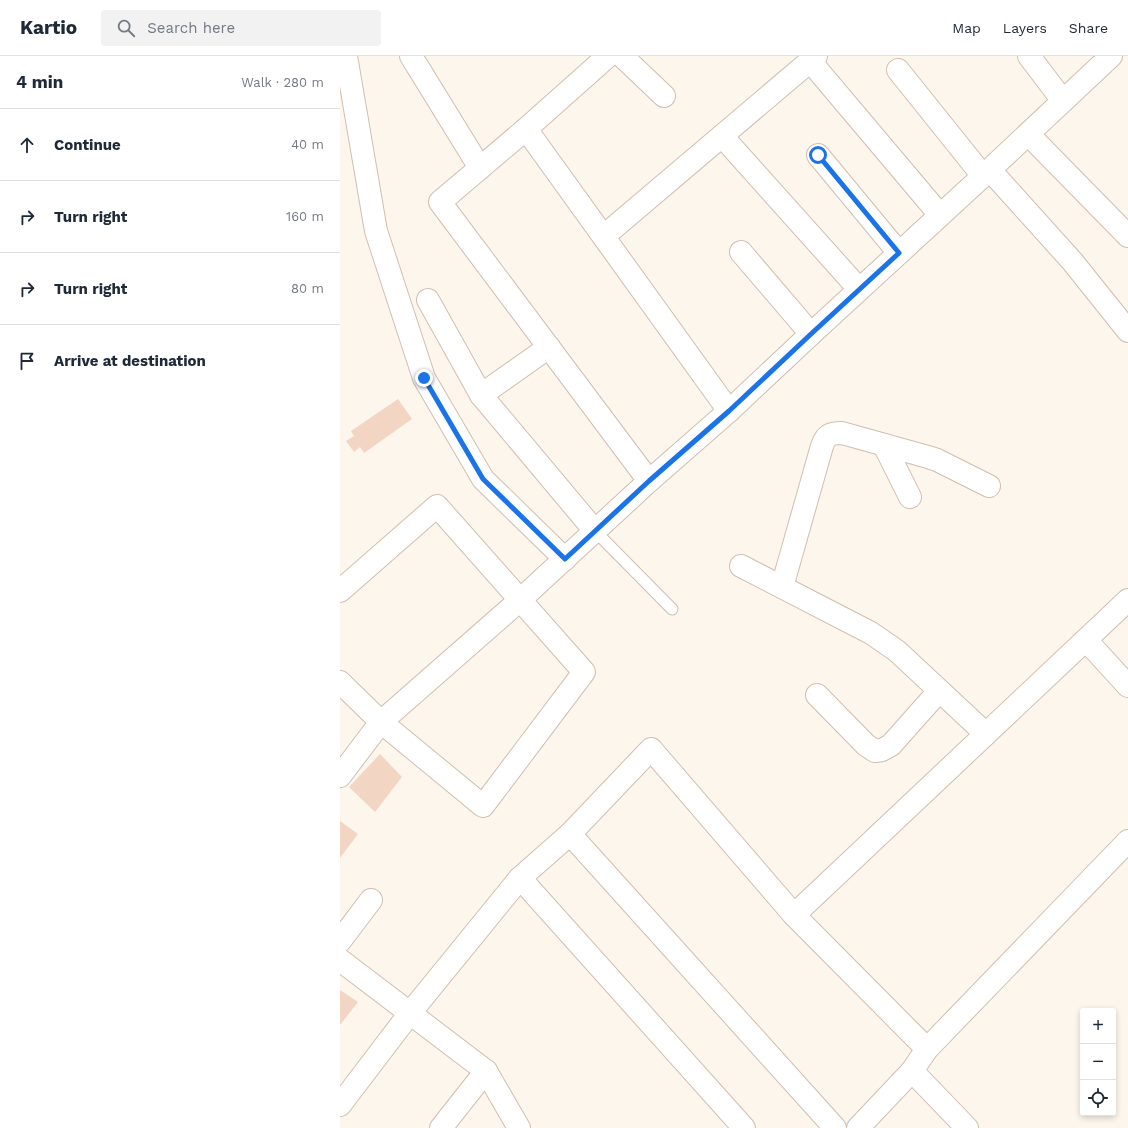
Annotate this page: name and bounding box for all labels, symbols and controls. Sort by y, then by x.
search box [101,10,381,46]
text: Kartio [20,16,77,39]
icon: search [115,17,137,39]
text: Search here [147,19,235,37]
text: Map [952,20,981,36]
text: Layers [1003,20,1047,36]
text: Share [1069,20,1108,36]
text: 4 min [16,72,63,92]
text: Walk · 280 m [241,75,324,90]
icon: ahead [16,134,38,156]
text: Continue [54,136,121,154]
text: 40 m [291,137,324,152]
route start [809,146,827,164]
icon: right [16,206,38,228]
text: Turn right [54,208,127,226]
text: 160 m [286,209,324,224]
icon: right [16,278,38,300]
text: Turn right [54,280,127,298]
text: 80 m [291,281,324,296]
icon: arrive [16,350,38,372]
text: Arrive at destination [54,352,206,370]
route end [415,369,433,387]
map controls [1080,1008,1116,1116]
button: + [1080,1008,1116,1044]
button: − [1080,1044,1116,1080]
button: locate [1080,1080,1116,1116]

